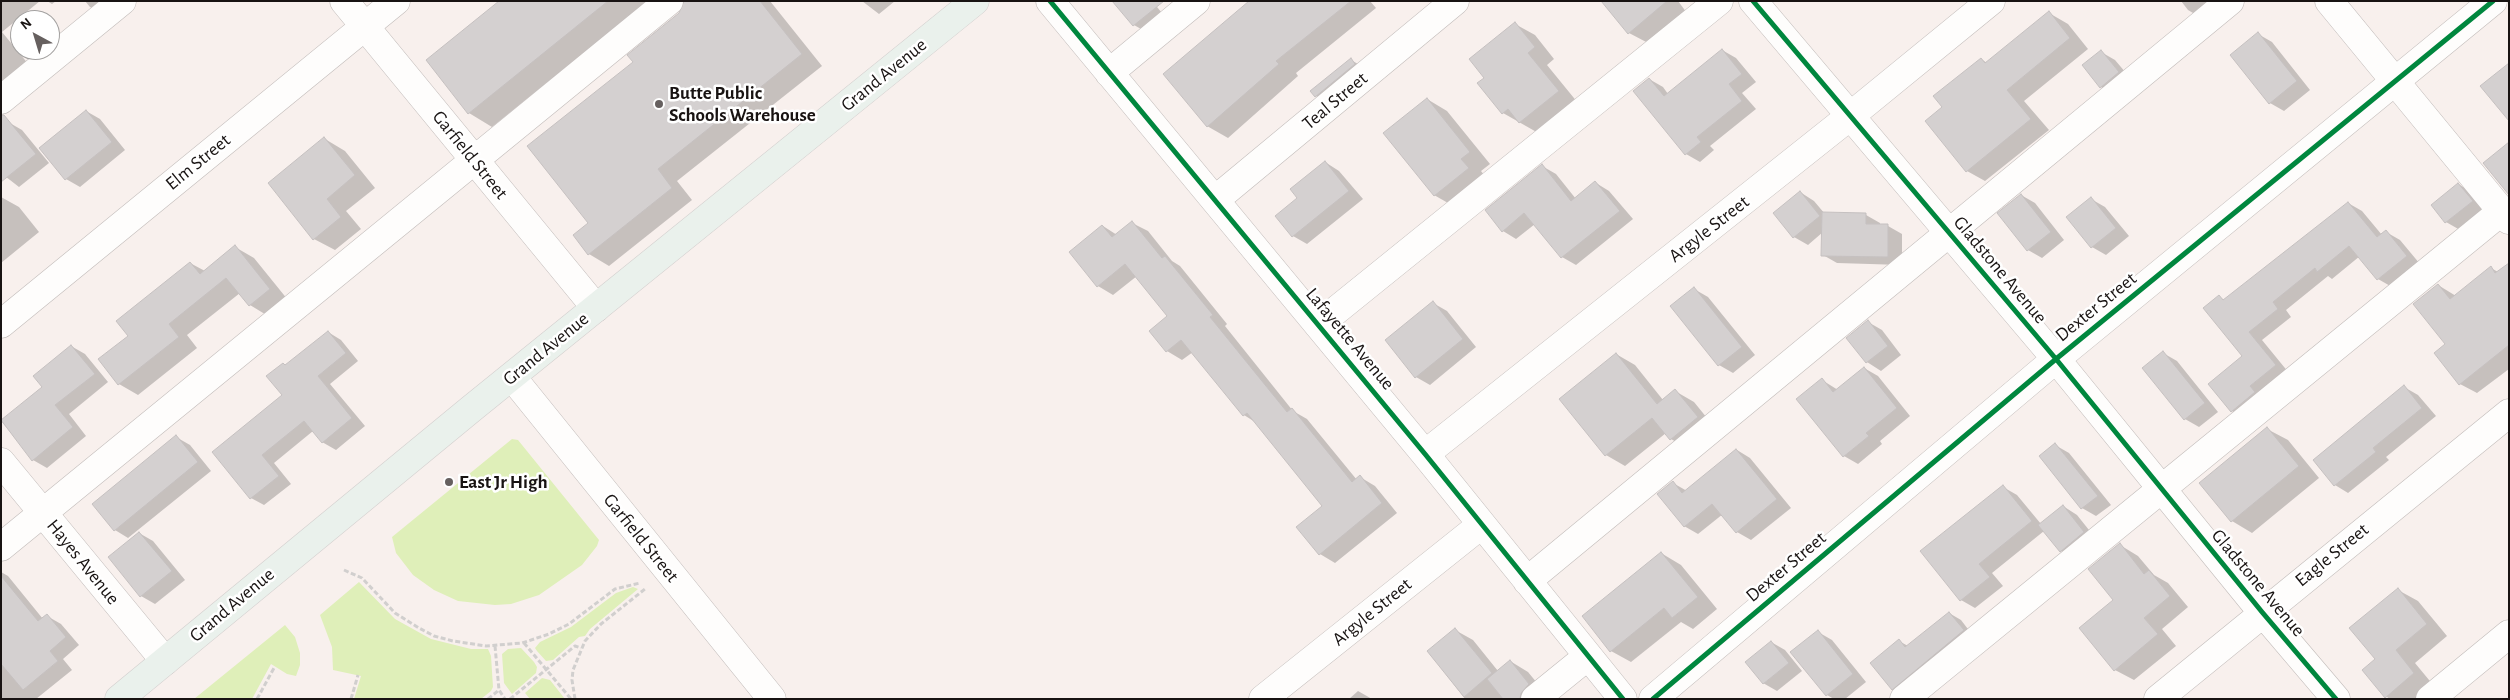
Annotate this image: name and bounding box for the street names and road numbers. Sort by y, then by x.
street label: Grand Avenue [837,34,931,116]
street label: Teal Street [1298,67,1372,135]
street label: Garfield Street [427,106,513,204]
street label: Elm Street [161,129,235,195]
street label: Argyle Street [1664,191,1754,267]
street label: Gladstone Avenue [1948,212,2052,328]
street label: Dexter Street [2051,267,2141,347]
street label: Lafayette Avenue [1301,283,1399,395]
street label: Grand Avenue [499,308,593,390]
street label: Garfield Street [598,489,684,587]
street label: Hayes Avenue [42,515,124,609]
street label: Eagle Street [2291,518,2373,592]
street label: Gladstone Avenue [2206,525,2310,641]
street label: Dexter Street [1741,527,1831,607]
street label: Grand Avenue [185,563,279,647]
street label: Argyle Street [1328,573,1416,651]

